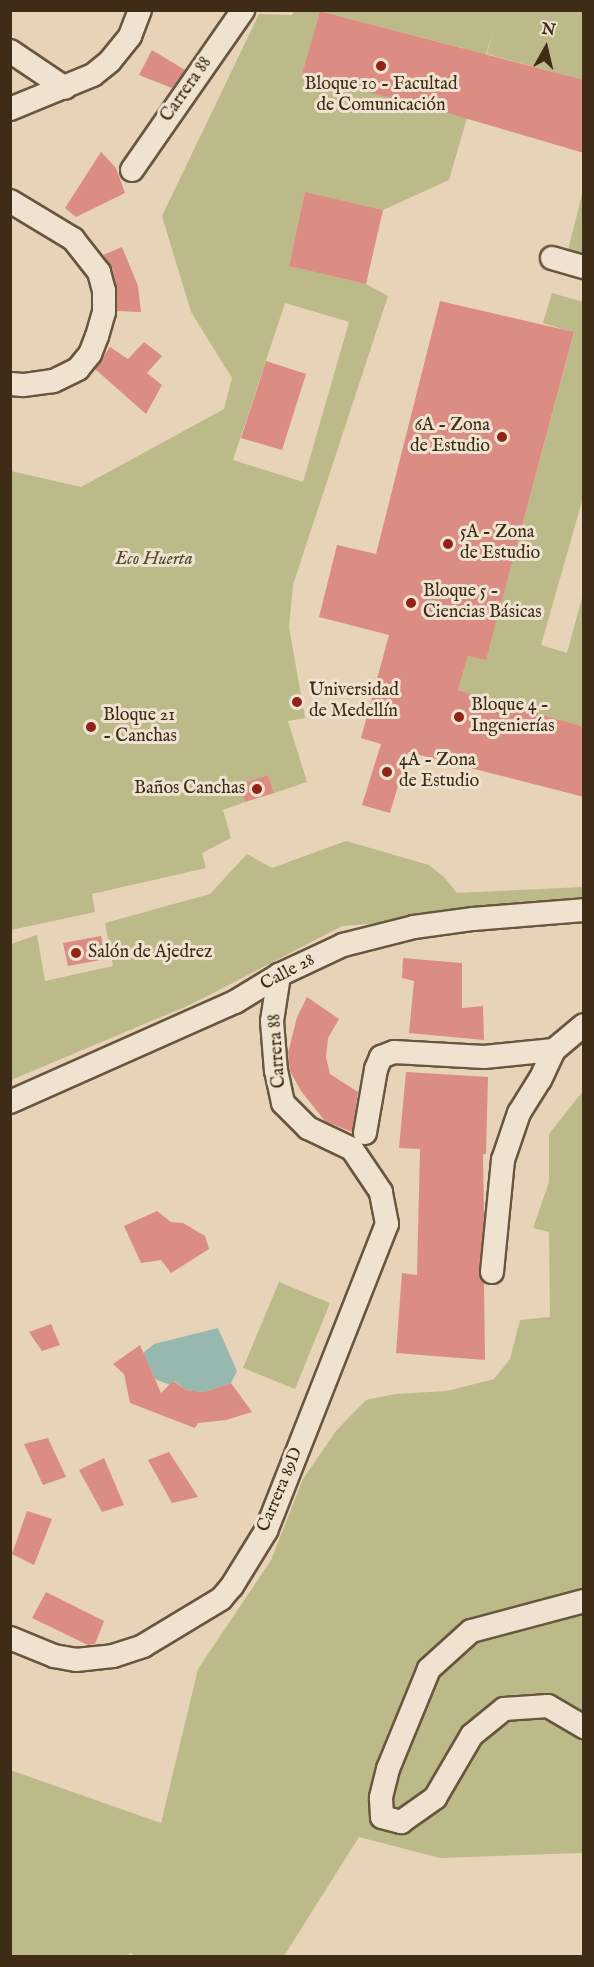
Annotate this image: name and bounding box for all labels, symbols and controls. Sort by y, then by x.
north arrow [516,18,576,78]
text: N [540,19,557,41]
street label: Carrera 88 [157,53,217,127]
marker: Bloque 10 - Facultad de Comunicación [374,59,388,73]
place label: Bloque 10 - Facultad de Comunicación [304,75,458,118]
place label: 6A - Zona de Estudio [410,416,490,458]
marker: 6A - Zona de Estudio [495,430,509,444]
place label: 5A - Zona de Estudio [460,523,540,566]
marker: 5A - Zona de Estudio [441,537,455,551]
park label: Eco Huerta [115,549,193,571]
place label: Bloque 5 - Ciencias Básicas [423,582,542,624]
marker: Bloque 5 - Ciencias Básicas [404,596,418,610]
place label: Universidad de Medellín [309,681,399,724]
marker: Universidad de Medellín [290,695,304,709]
place label: Bloque 4 - Ingenierías [471,696,554,738]
place label: Bloque 21 - Canchas [103,706,177,748]
marker: Bloque 4 - Ingenierías [452,710,466,724]
marker: Bloque 21 - Canchas [84,720,98,734]
place label: 4A - Zona de Estudio [399,751,479,794]
marker: 4A - Zona de Estudio [380,765,394,779]
place label: Baños Canchas [134,778,245,800]
marker: Baños Canchas [250,782,264,796]
place label: Salón de Ajedrez [88,942,212,964]
marker: Salón de Ajedrez [69,946,83,960]
street label: Calle 28 [257,950,319,996]
street label: Carrera 88 [265,1013,291,1089]
street label: Carrera 89D [254,1444,308,1536]

